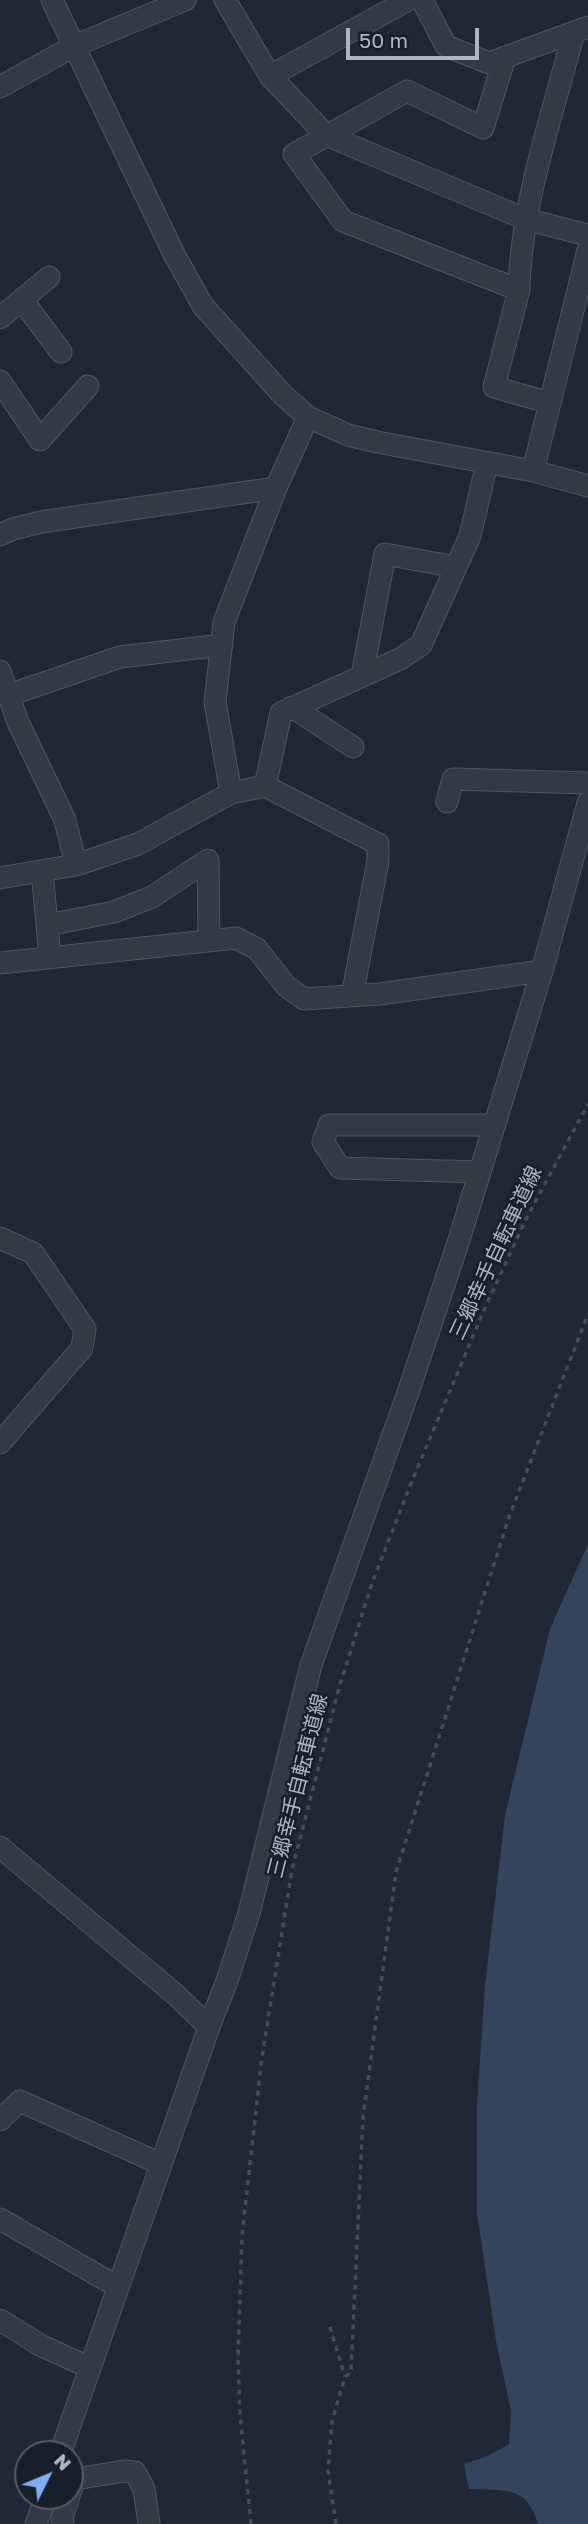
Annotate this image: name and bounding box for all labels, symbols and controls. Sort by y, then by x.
scale bar [350,14,483,58]
text: 50 m [359,27,408,53]
street label: 三郷幸手自転車道線 [445,1162,547,1344]
street label: 三郷幸手自転車道線 [263,1691,333,1881]
north arrow [14,2440,84,2510]
text: N [50,2449,77,2475]

